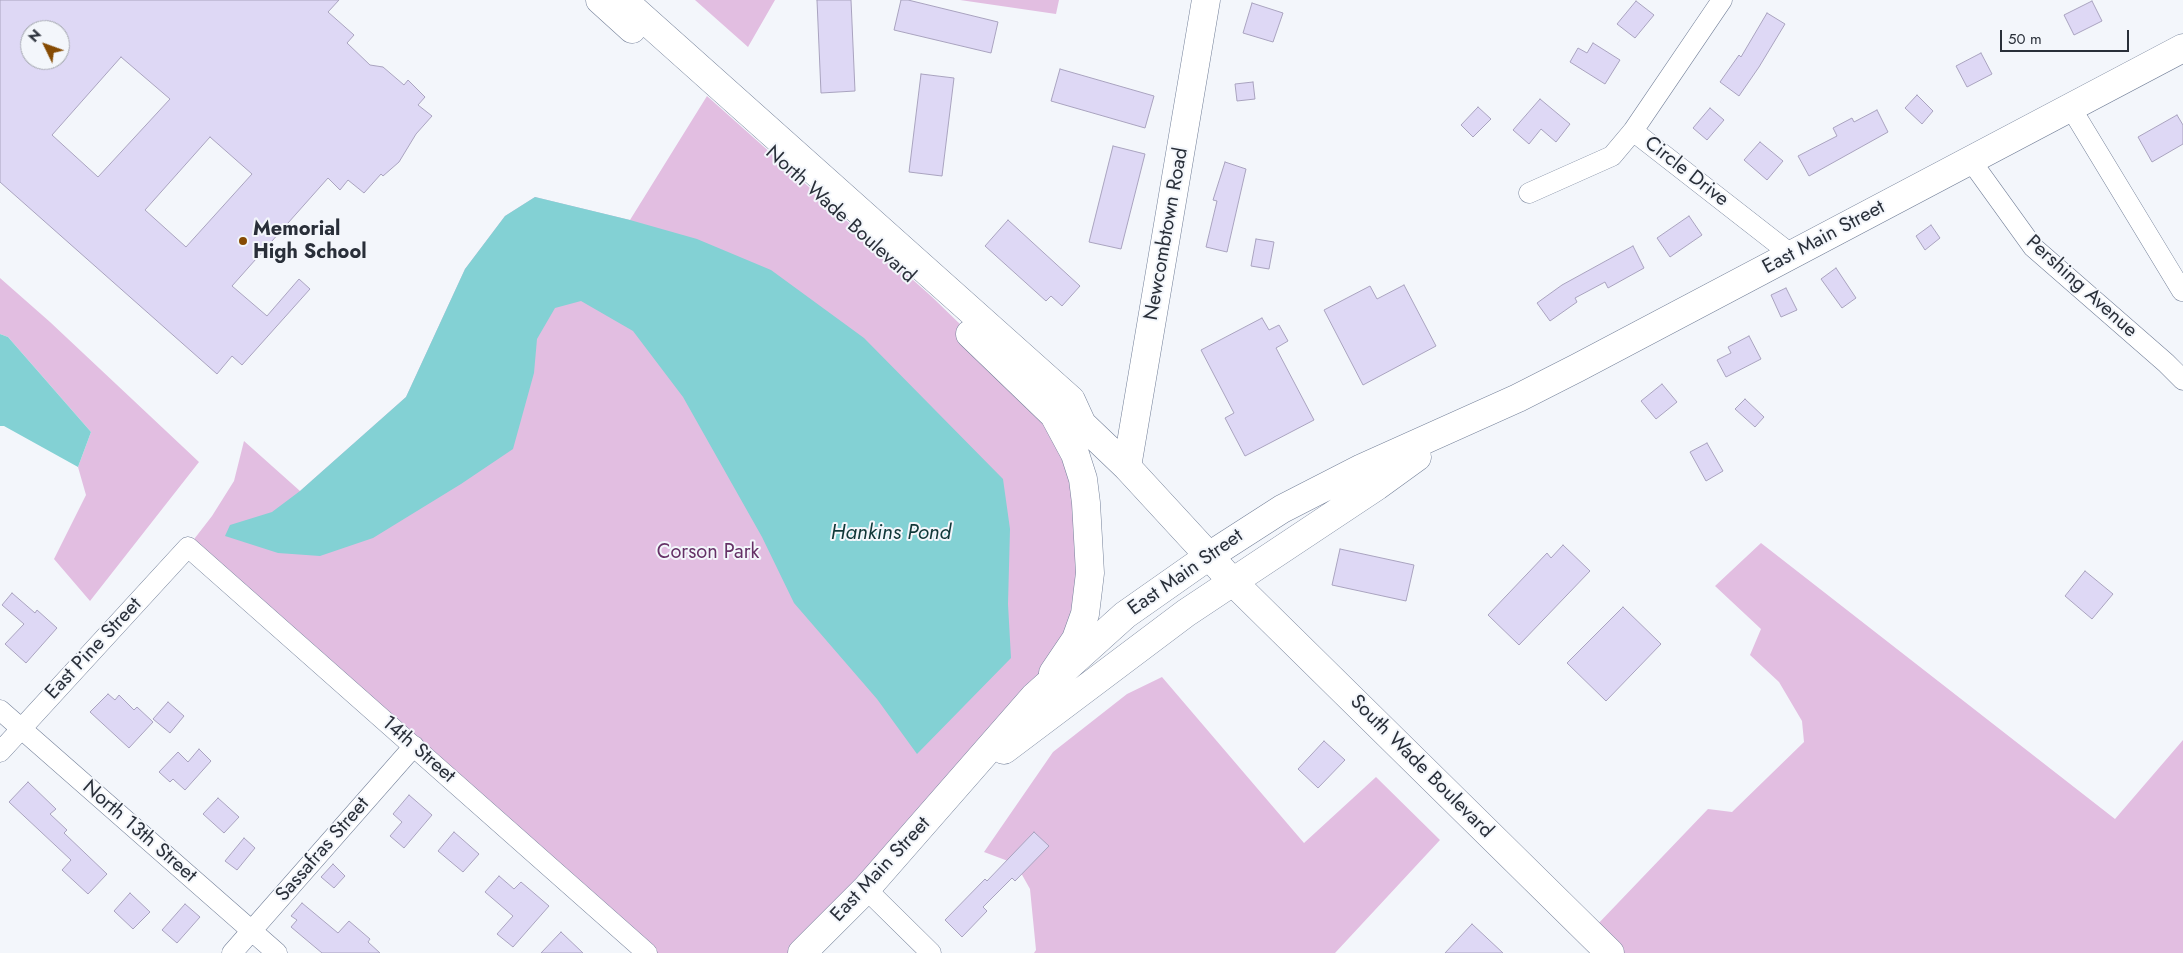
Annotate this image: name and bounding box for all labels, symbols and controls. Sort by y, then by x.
north arrow [20,20,70,70]
scale bar [2003,20,2132,52]
text: N [23,25,46,46]
text: 50 m [2008,28,2042,50]
street label: Circle Drive [1639,132,1733,212]
street label: North Wade Boulevard [760,141,920,289]
street label: Newcombtown Road [1140,146,1194,322]
street label: East Main Street [1759,196,1889,280]
place label: Memorial High School [253,218,367,265]
street label: Pershing Avenue [2020,231,2142,343]
marker: Memorial High School [237,235,249,247]
water label: Hankins Pond [831,521,951,547]
street label: East Main Street [1124,525,1248,621]
park label: Corson Park [657,541,759,565]
street label: East Pine Street [41,593,147,705]
street label: South Wade Boulevard [1344,690,1498,844]
street label: 14th Street [376,712,460,788]
street label: North 13th Street [77,776,201,888]
street label: Sassafras Street [271,793,375,907]
street label: East Main Street [826,813,936,927]

